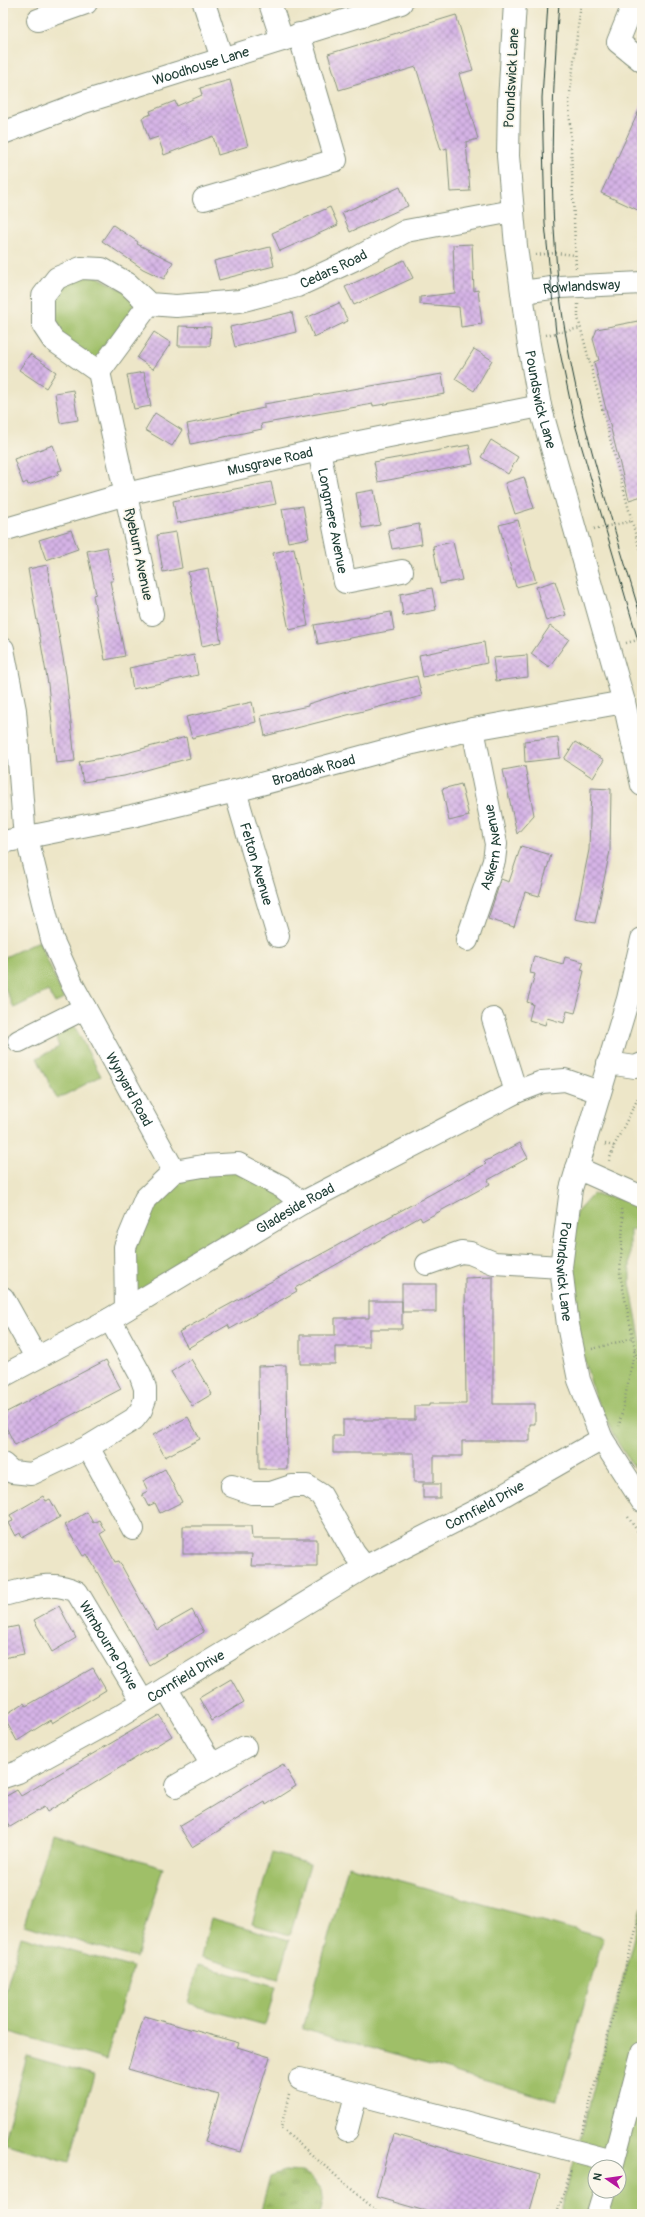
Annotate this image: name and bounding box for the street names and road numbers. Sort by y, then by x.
street label: Poundswick Lane [500,28,523,128]
street label: Woodhouse Lane [151,43,251,89]
street label: Cedars Road [297,246,370,292]
street label: Rowlandsway [542,276,621,298]
street label: Poundswick Lane [521,349,560,451]
street label: Musgrave Road [226,444,315,480]
street label: Longmere Avenue [314,466,351,575]
street label: Ryeburn Avenue [120,506,157,602]
street label: Broadoak Road [270,751,357,790]
street label: Askern Avenue [477,803,505,892]
street label: Felton Avenue [236,821,276,907]
street label: Wynyard Road [102,1049,156,1130]
street label: Gladeside Road [253,1180,338,1238]
street label: Poundswick Lane [552,1221,575,1322]
street label: Cornfield Drive [442,1477,527,1534]
street label: Wimbourne Drive [75,1598,142,1693]
street label: Cornfield Drive [144,1646,228,1706]

